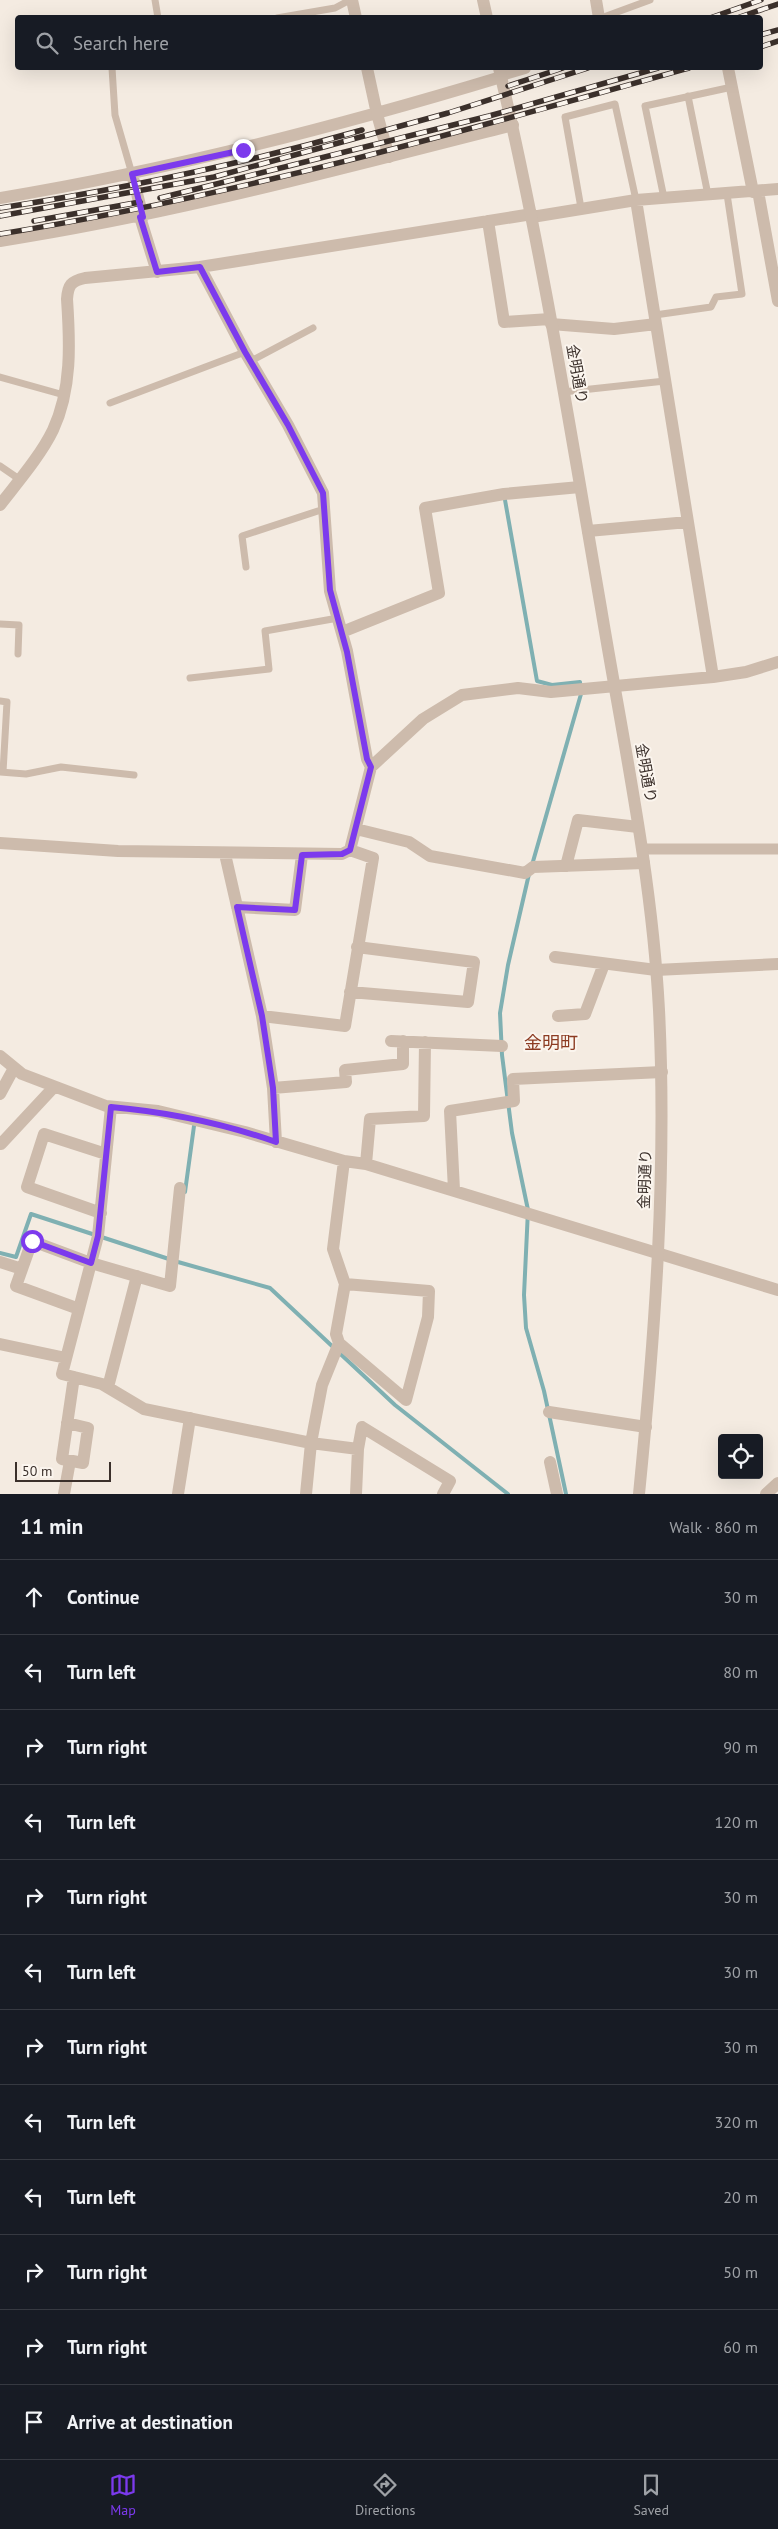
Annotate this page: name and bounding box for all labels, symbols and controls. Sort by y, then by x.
search box [15,15,763,70]
icon: search [33,29,61,57]
text: Search here [73,31,169,55]
route end [232,139,255,162]
street label: 金明通り [563,343,592,405]
street label: 金明通り [632,742,661,804]
district label: 金明町 [524,1031,578,1054]
street label: 金明通り [634,1149,655,1209]
route start [21,1230,44,1253]
map controls [718,1434,763,1479]
button: locate [718,1434,763,1479]
scale bar [15,1459,111,1482]
text: 50 m [22,1462,52,1480]
text: 11 min [20,1513,83,1540]
text: Walk · 860 m [669,1517,758,1537]
icon: ahead [20,1583,48,1611]
text: Continue [67,1585,139,1609]
text: 30 m [723,1587,758,1607]
icon: left [20,1658,48,1686]
text: Turn left [67,1660,136,1684]
text: 80 m [723,1662,758,1682]
icon: right [20,1733,48,1761]
text: Turn right [67,1735,147,1759]
text: 90 m [723,1737,758,1757]
icon: left [20,1808,48,1836]
text: Turn left [67,1810,136,1834]
text: 120 m [715,1812,758,1832]
icon: right [20,1883,48,1911]
text: Turn right [67,1885,147,1909]
text: 30 m [723,1887,758,1907]
icon: left [20,1958,48,1986]
text: Turn left [67,1960,136,1984]
text: 30 m [723,1962,758,1982]
icon: right [20,2033,48,2061]
text: Turn right [67,2035,147,2059]
text: 30 m [723,2037,758,2057]
icon: left [20,2108,48,2136]
text: Turn left [67,2110,136,2134]
text: 320 m [715,2112,758,2132]
icon: left [20,2183,48,2211]
text: Turn left [67,2185,136,2209]
text: 20 m [723,2187,758,2207]
icon: right [20,2258,48,2286]
text: Turn right [67,2260,147,2284]
text: 50 m [723,2262,758,2282]
icon: right [20,2333,48,2361]
text: Turn right [67,2335,147,2359]
text: 60 m [723,2337,758,2357]
icon: arrive [20,2408,48,2436]
text: Arrive at destination [67,2410,233,2434]
tab: Map [109,2471,137,2519]
tab: Directions [355,2471,415,2519]
tab: Saved [633,2471,669,2519]

